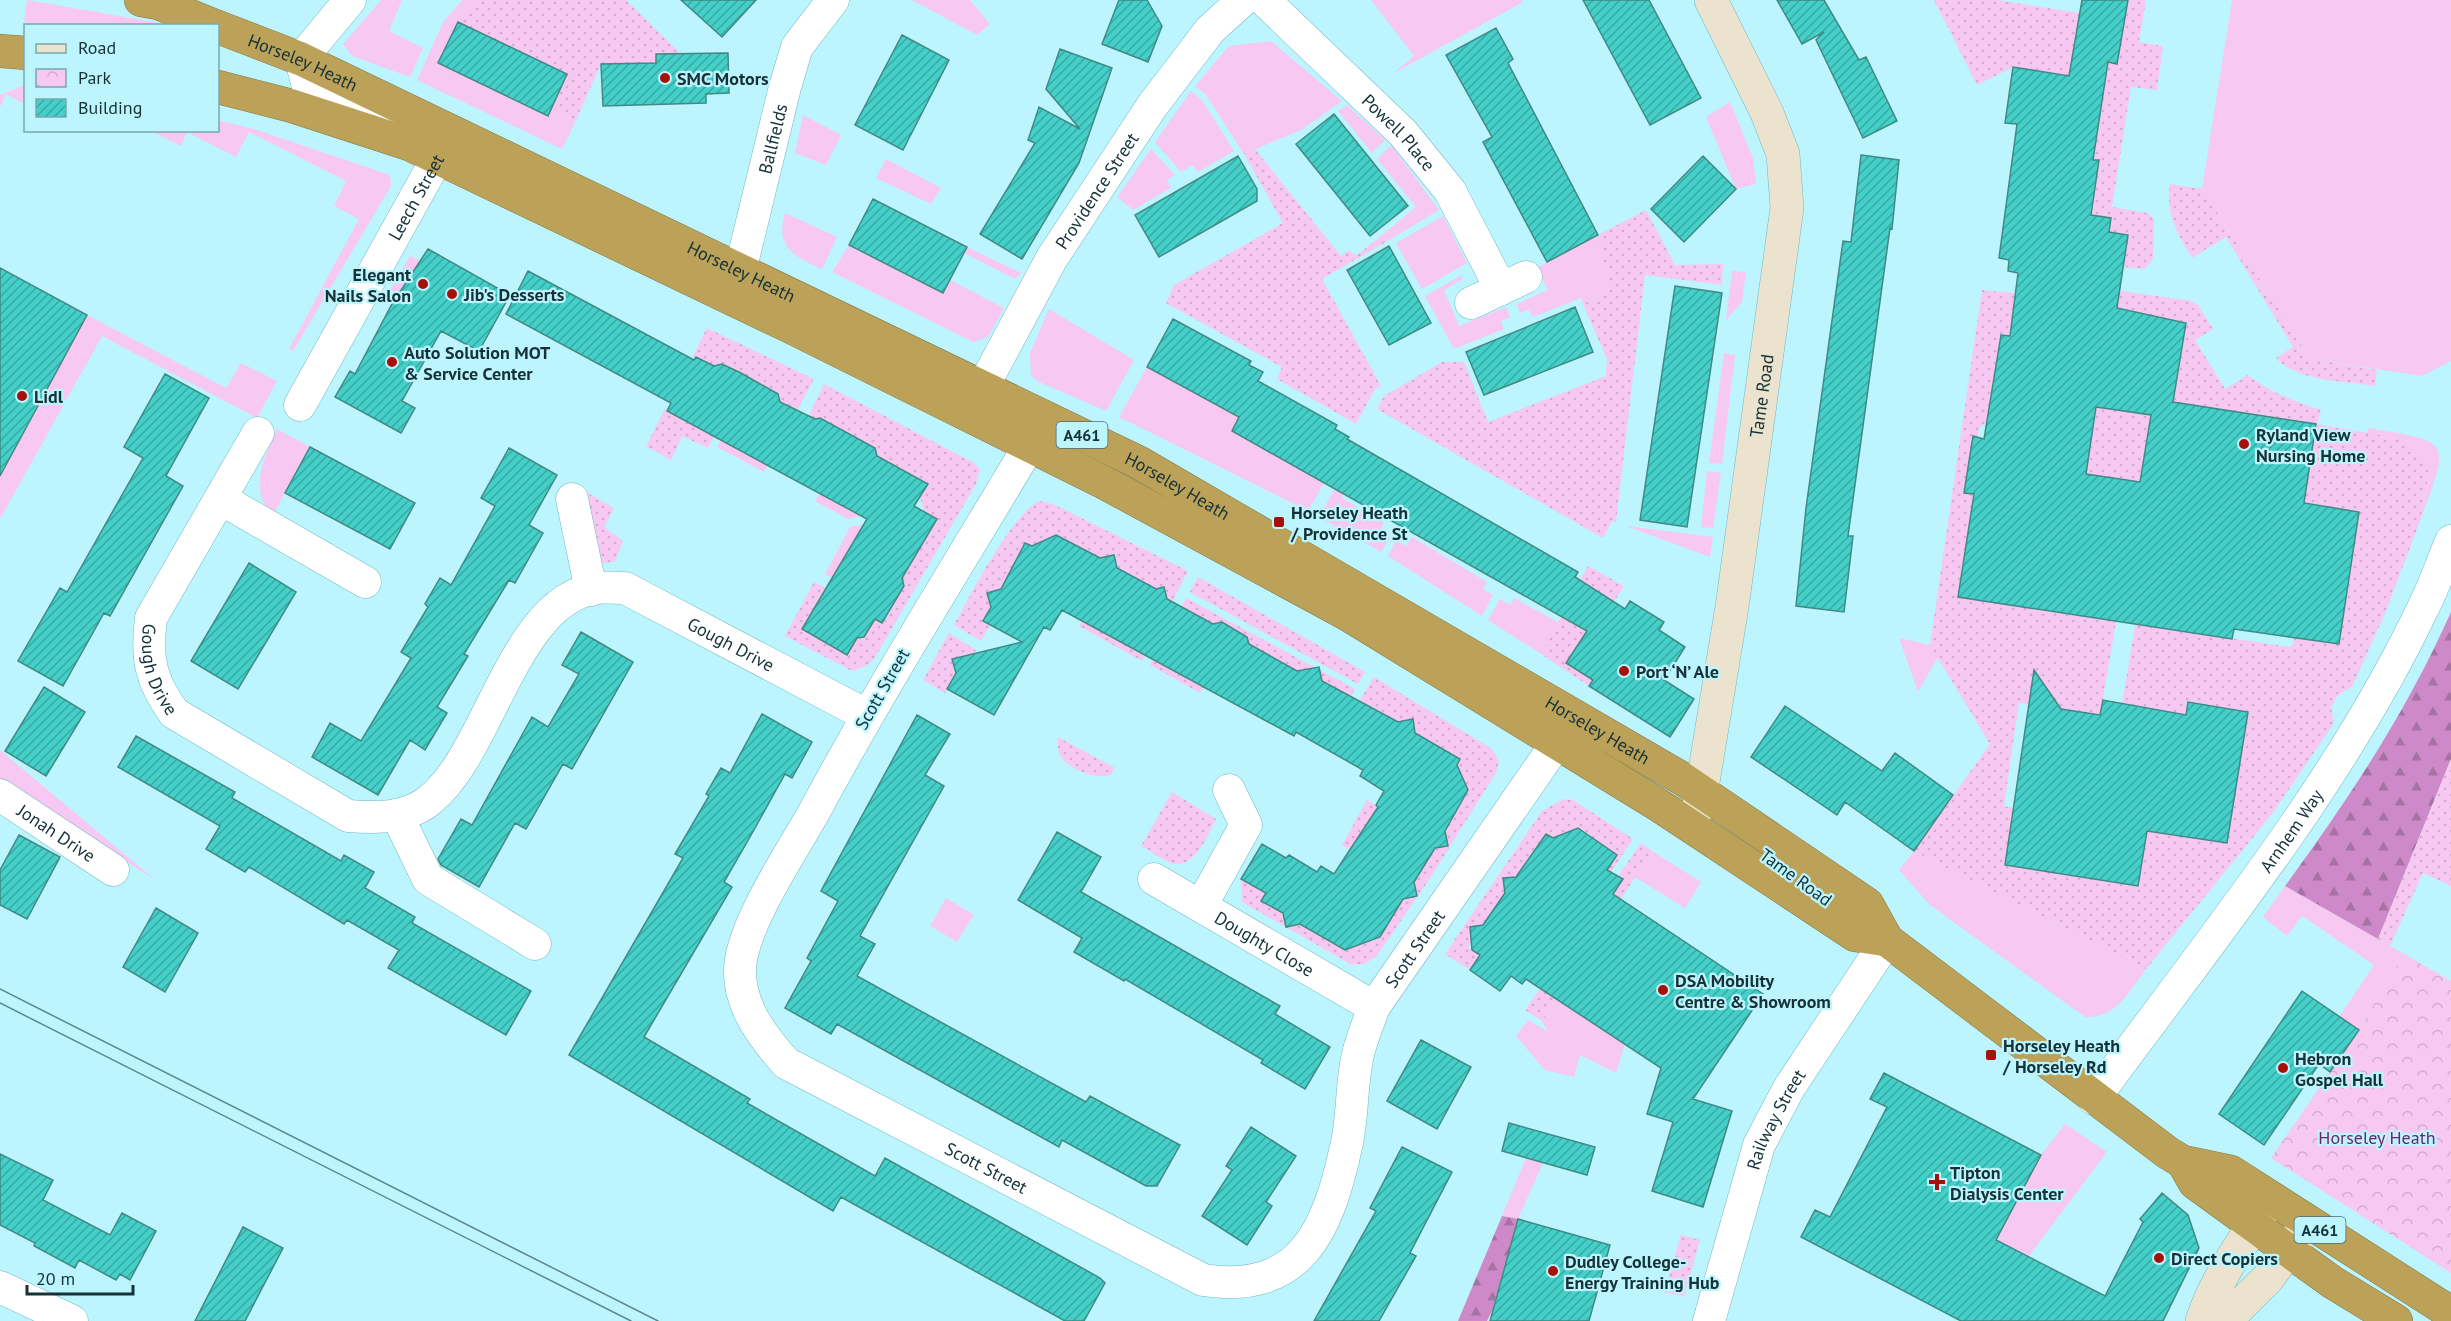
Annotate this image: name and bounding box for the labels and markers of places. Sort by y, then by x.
place label: SMC Motors [677,67,769,90]
marker: SMC Motors [658,71,672,85]
place label: Elegant Nails Salon [325,263,412,307]
marker: Elegant Nails Salon [416,277,430,291]
place label: Jib's Desserts [463,283,565,306]
marker: Jib's Desserts [445,287,459,301]
place label: Auto Solution MOT & Service Center [404,341,551,385]
marker: Auto Solution MOT & Service Center [385,355,399,369]
place label: Lidl [34,385,64,408]
marker: Lidl [15,389,29,403]
place label: Ryland View Nursing Home [2256,423,2365,467]
marker: Ryland View Nursing Home [2237,437,2251,451]
place label: Horseley Heath / Providence St [1290,501,1408,545]
marker: Horseley Heath / Providence St [1272,515,1286,529]
place label: Port ‘N’ Ale [1636,660,1719,683]
marker: Port ‘N’ Ale [1617,664,1631,678]
place label: DSA Mobility Centre & Showroom [1675,969,1831,1013]
marker: DSA Mobility Centre & Showroom [1656,983,1670,997]
place label: Horseley Heath / Horseley Rd [2002,1034,2120,1078]
place label: Hebron Gospel Hall [2295,1047,2384,1091]
marker: Horseley Heath / Horseley Rd [1984,1048,1998,1062]
marker: Hebron Gospel Hall [2276,1061,2290,1075]
place label: Tipton Dialysis Center [1950,1161,2064,1205]
marker: Tipton Dialysis Center [1928,1173,1946,1191]
place label: Direct Copiers [2171,1247,2278,1270]
place label: Dudley College- Energy Training Hub [1565,1250,1720,1294]
marker: Direct Copiers [2152,1251,2166,1265]
marker: Dudley College- Energy Training Hub [1546,1264,1560,1278]

